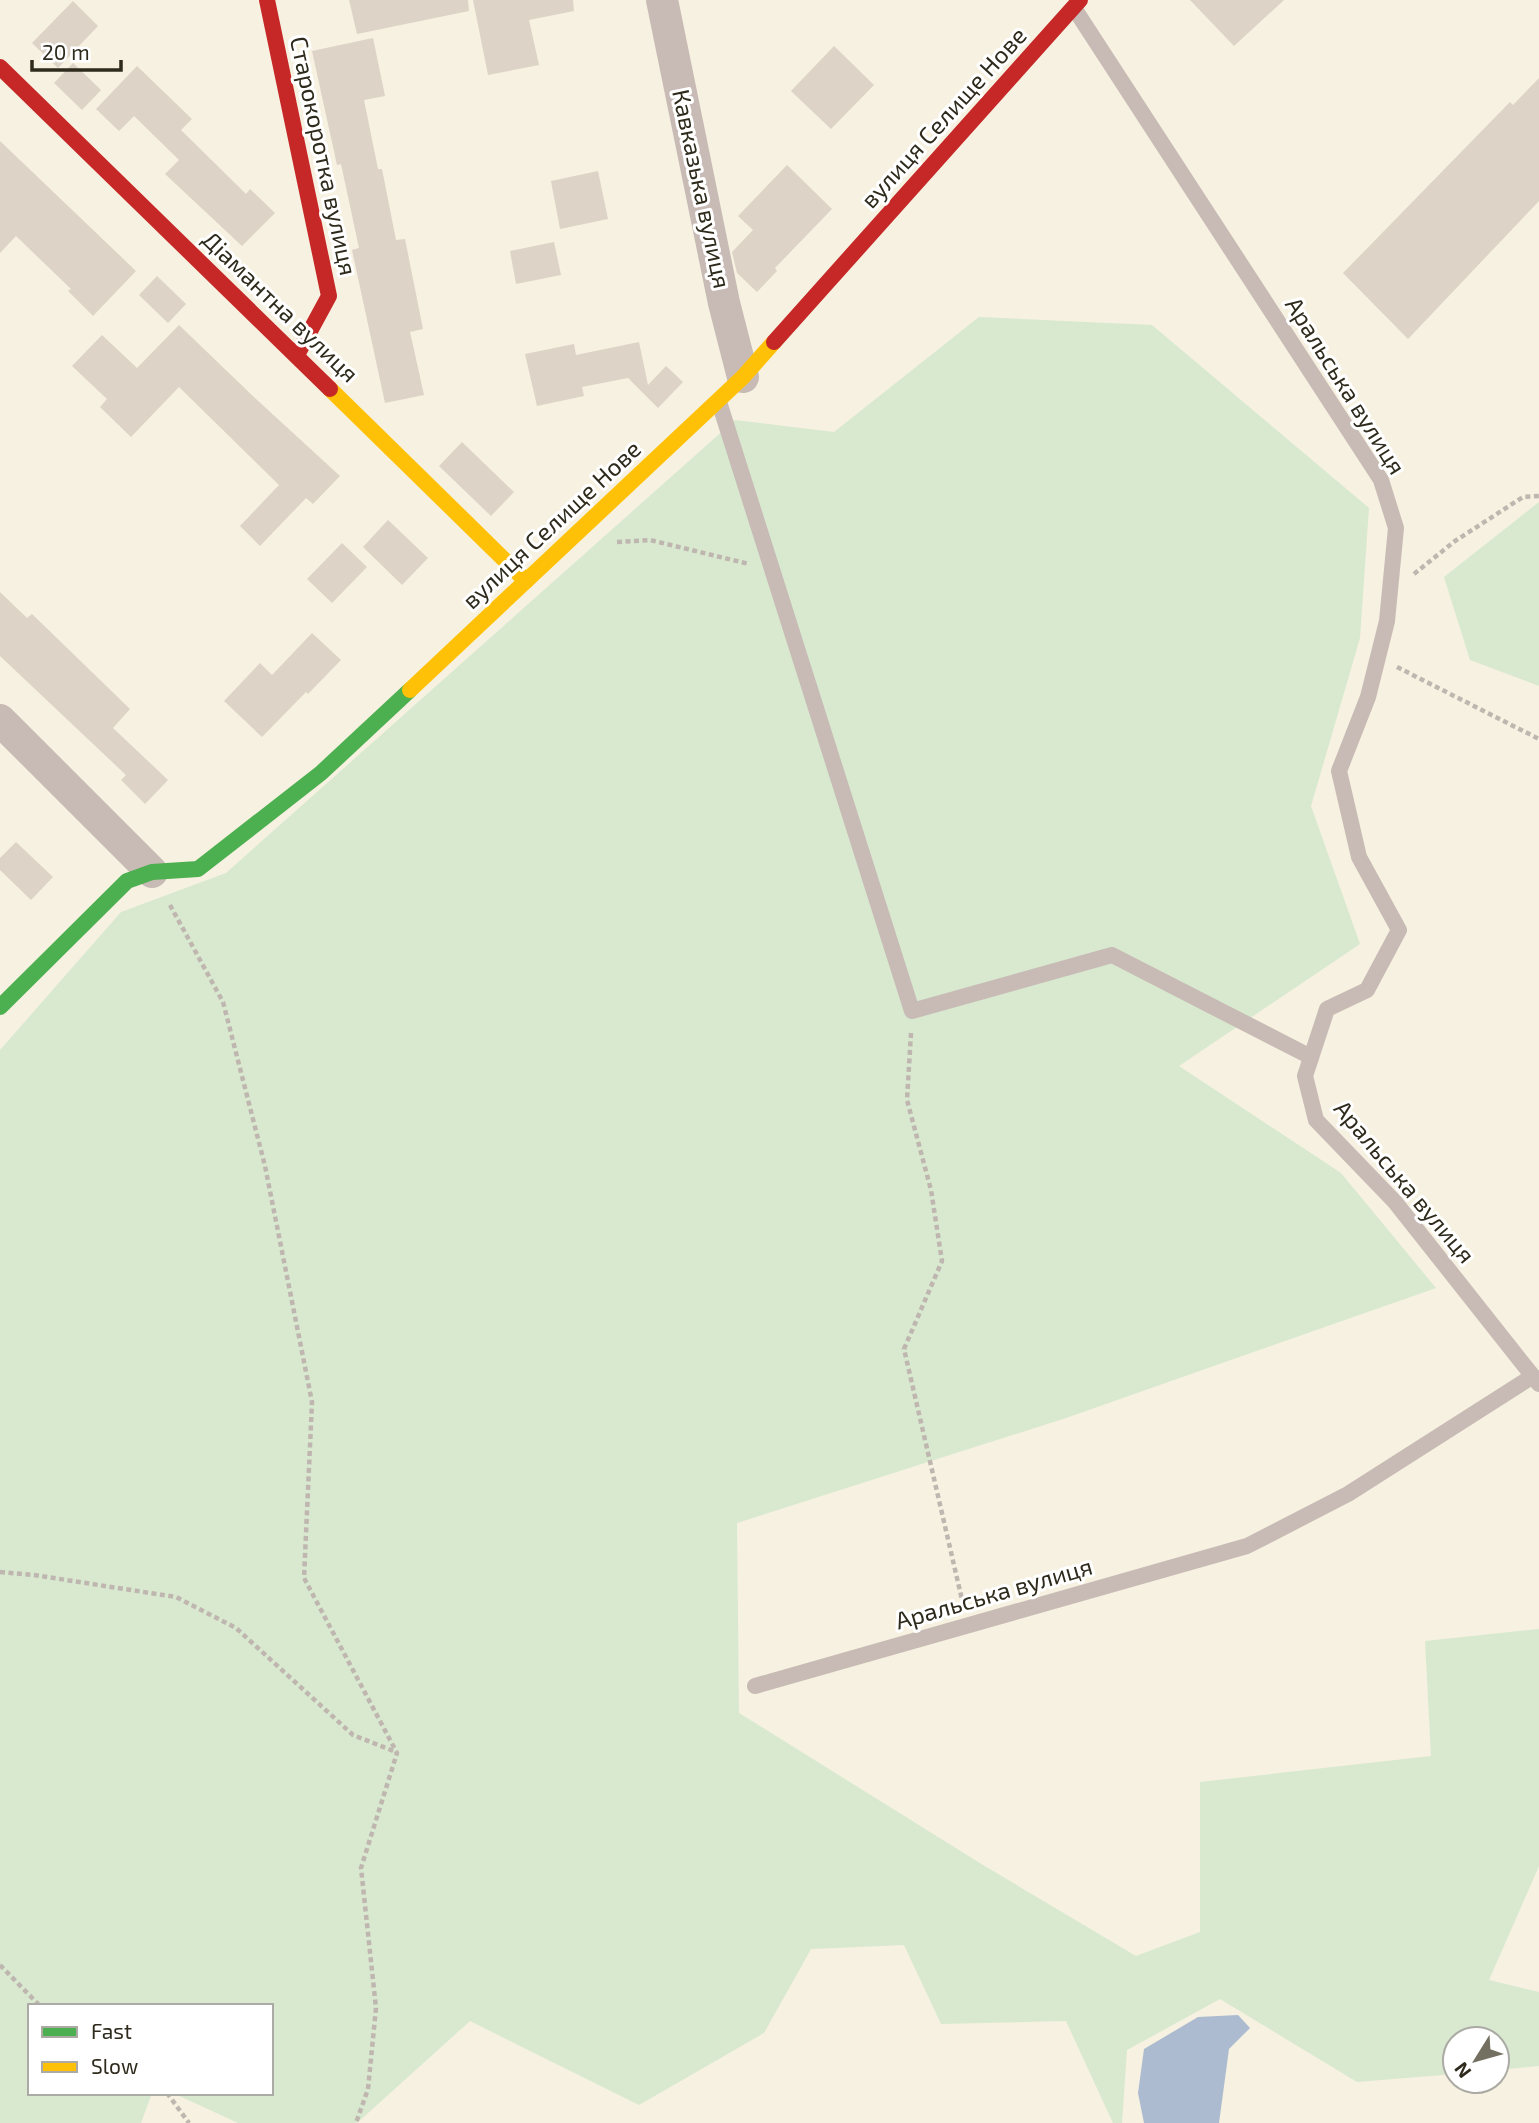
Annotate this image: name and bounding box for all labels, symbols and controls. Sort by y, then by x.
street label: вулиця Селище Нове [854,21,1033,214]
scale bar [32,28,121,72]
street label: Старокоротка вулиця [284,34,364,278]
text: 20 m [42,39,90,64]
street label: Кавказька вулиця [666,86,738,291]
street label: Діамантна вулиця [196,224,365,388]
street label: Аральська вулиця [1279,291,1413,480]
street label: вулиця Селище Нове [456,434,647,615]
street label: Аральська вулиця [1328,1094,1482,1269]
street label: Аральська вулиця [892,1551,1096,1636]
legend [28,2004,273,2095]
text: Fast [91,2018,132,2043]
north arrow [1441,2025,1511,2095]
text: Slow [91,2053,138,2078]
text: N [1449,2058,1475,2083]

